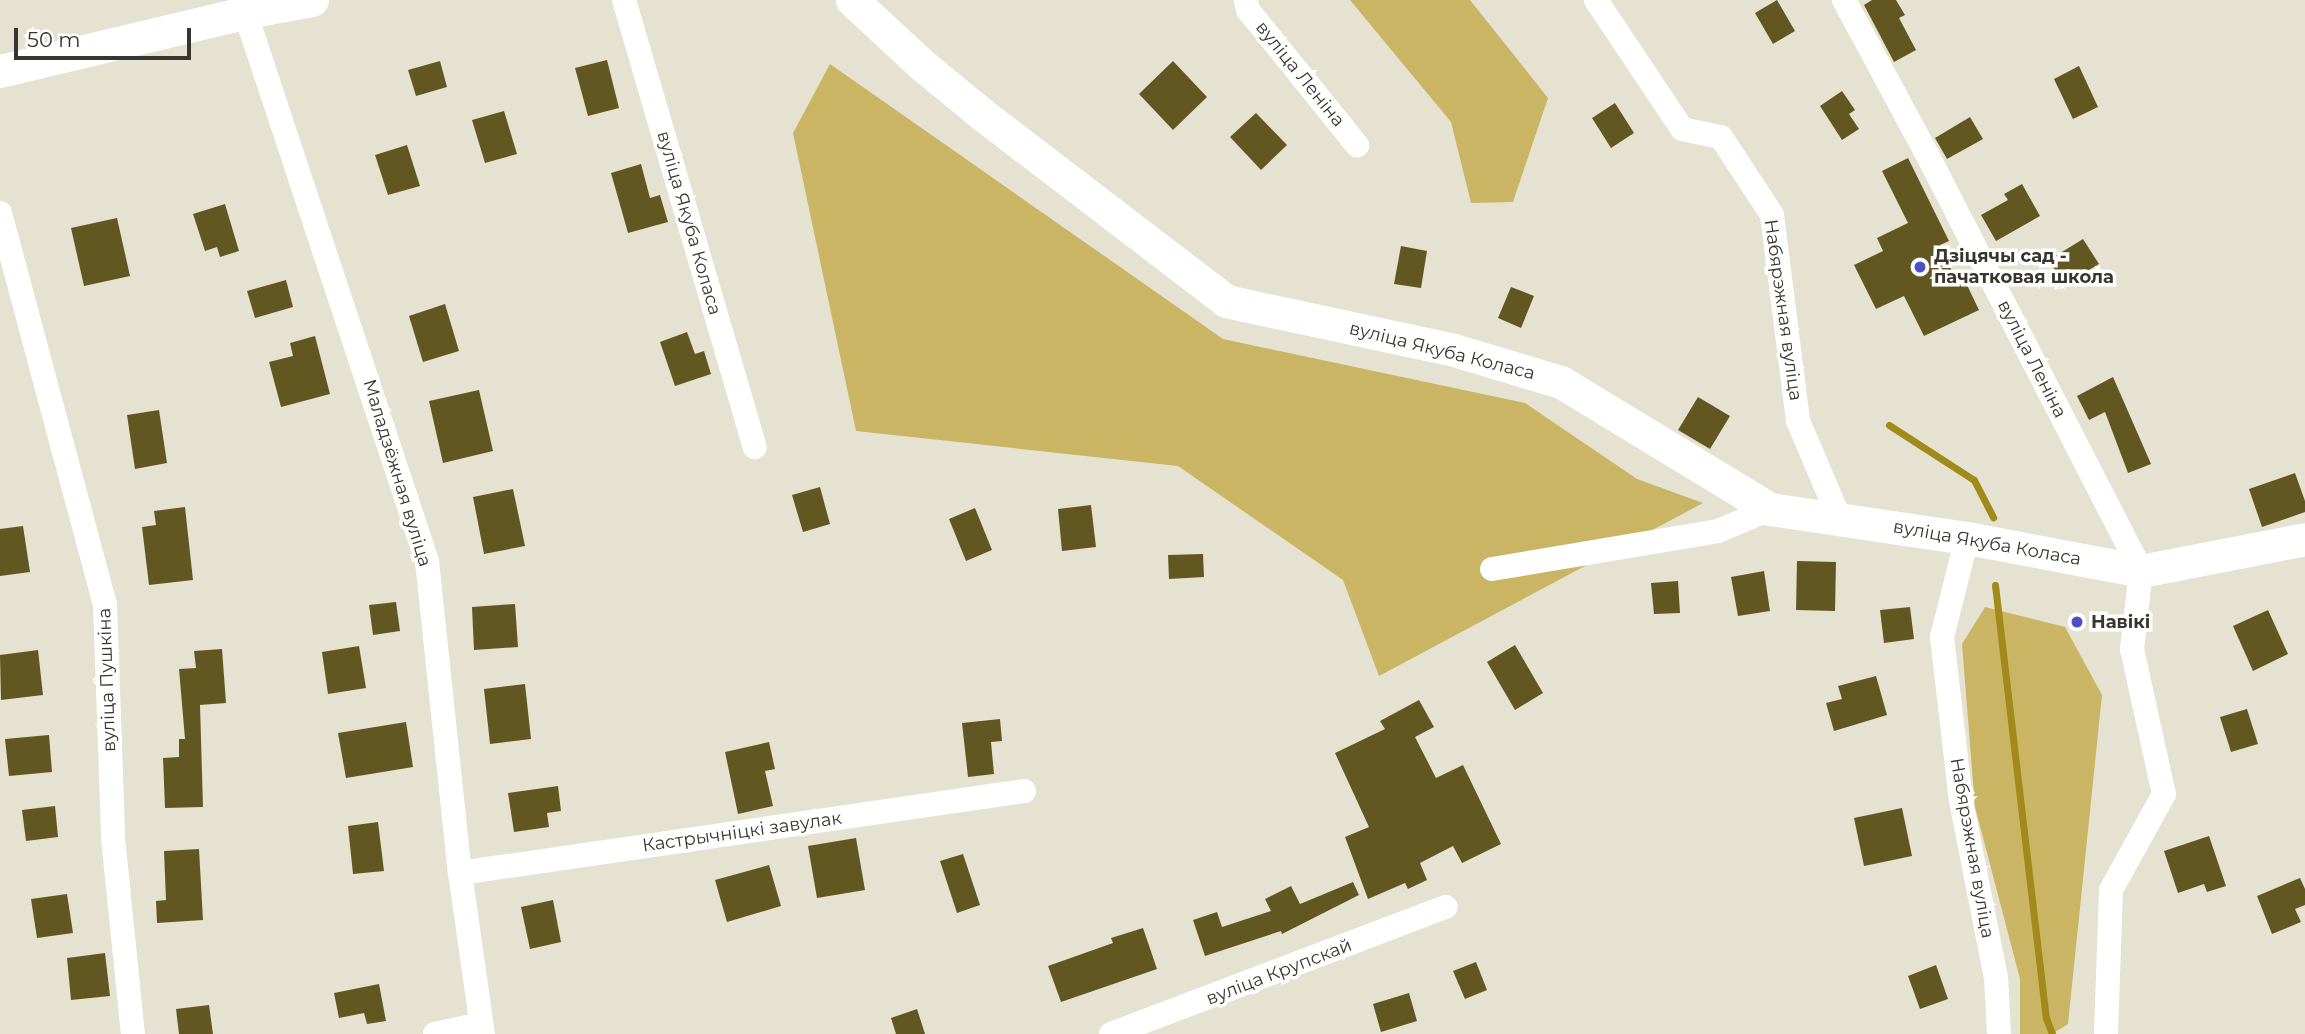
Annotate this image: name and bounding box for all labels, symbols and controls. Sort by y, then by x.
scale bar [18,14,194,58]
street label: вуліца Леніна [1251,17,1349,131]
text: 50 m [27,27,81,52]
street label: вуліца Якуба Коласа [652,128,726,318]
street label: Набярэжная вуліца [1760,218,1806,402]
place label: Дзіцячы сад - пачатковая школа [1934,246,2114,288]
marker: Дзіцячы сад - пачатковая школа [1912,259,1928,275]
street label: вуліца Леніна [1993,296,2071,422]
street label: вуліца Якуба Коласа [1347,317,1537,385]
street label: Маладзёжная вуліца [358,377,436,569]
street label: вуліца Якуба Коласа [1891,516,2083,570]
street label: вуліца Пушкіна [94,608,120,752]
place label: Навікі [2091,611,2150,633]
marker: Навікі [2069,614,2085,630]
street label: Набярэжная вуліца [1945,756,1999,940]
street label: Кастрычніцкі завулак [641,807,843,857]
street label: вуліца Крупскай [1203,934,1355,1010]

